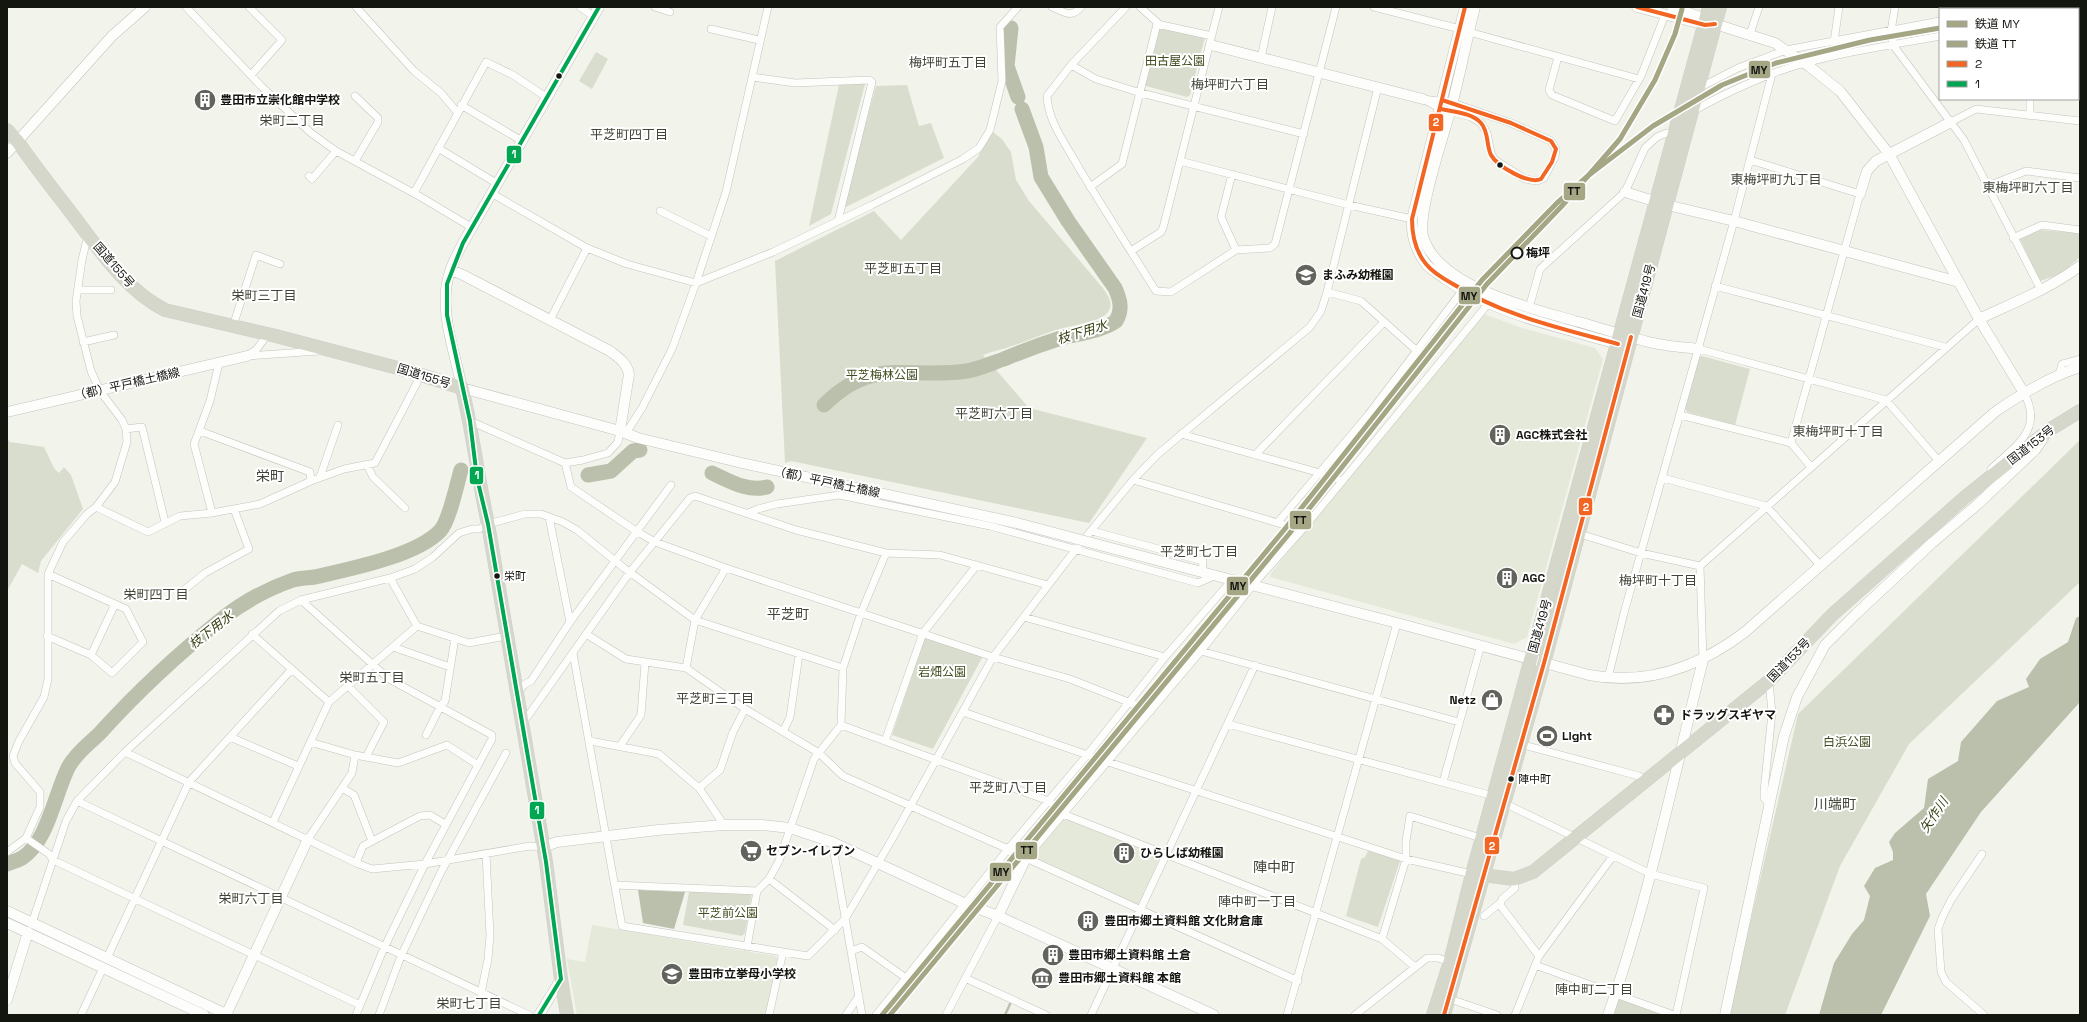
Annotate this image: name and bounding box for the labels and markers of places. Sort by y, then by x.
unlabelled marker [554,71,564,81]
building icon: 豊田市立崇化館中学校 [192,87,218,113]
place label: 豊田市立崇化館中学校 [220,92,340,108]
unlabelled marker [1495,160,1505,170]
place label: 梅坪 [1526,245,1550,261]
marker: 梅坪 [1510,246,1524,260]
school or university icon: まふみ幼稚園 [1293,262,1319,288]
place label: まふみ幼稚園 [1322,267,1394,283]
building icon: AGC株式会社 [1487,422,1513,448]
place label: AGC株式会社 [1516,427,1587,443]
building icon: AGC [1494,565,1520,591]
place label: 栄町 [504,569,526,583]
place label: AGC [1522,570,1545,586]
marker: 栄町 [492,571,502,581]
shop icon: Netz [1479,687,1505,713]
place label: Netz [1450,692,1476,708]
pharmacy icon: ドラッグスギヤマ [1651,702,1677,728]
place label: ドラッグスギヤマ [1680,707,1776,723]
sports icon: Light [1534,723,1560,749]
place label: Light [1562,728,1592,744]
place label: 陣中町 [1518,772,1551,786]
marker: 陣中町 [1506,774,1516,784]
supermarket icon: セブン-イレブン [738,838,764,864]
building icon: ひらしば幼稚園 [1111,840,1137,866]
place label: セブン-イレブン [766,843,855,859]
place label: ひらしば幼稚園 [1140,845,1224,861]
building icon: 豊田市郷土資料館 文化財倉庫 [1075,908,1101,934]
place label: 豊田市郷土資料館 文化財倉庫 [1104,913,1263,929]
building icon: 豊田市郷土資料館 土倉 [1040,942,1066,968]
place label: 豊田市郷土資料館 土倉 [1068,947,1191,963]
school or university icon: 豊田市立挙母小学校 [659,961,685,987]
museum icon: 豊田市郷土資料館 本館 [1029,965,1055,991]
place label: 豊田市立挙母小学校 [688,966,796,982]
place label: 豊田市郷土資料館 本館 [1058,970,1181,986]

